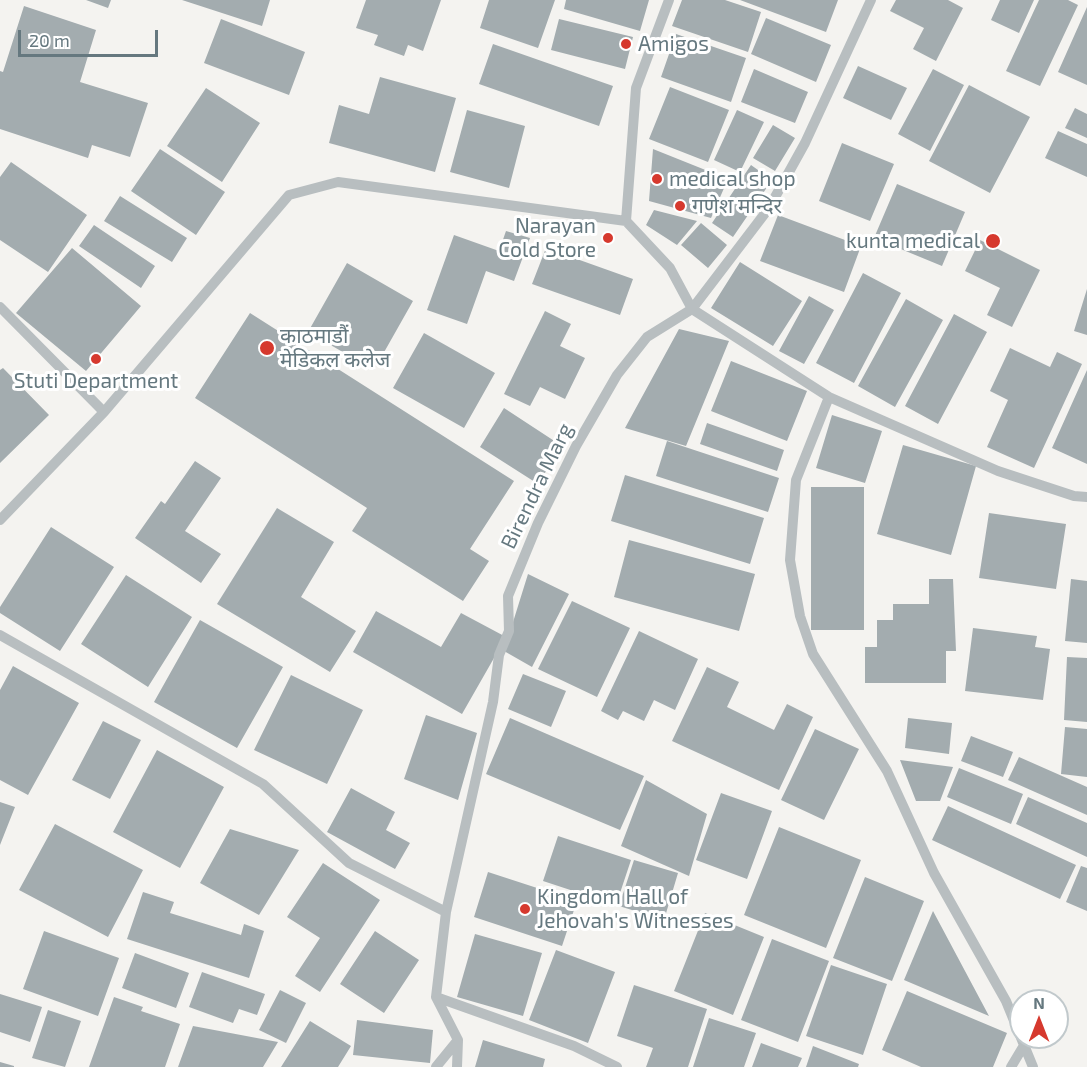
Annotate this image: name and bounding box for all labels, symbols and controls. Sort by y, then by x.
scale bar [21,18,160,56]
text: 20 m [29,29,70,51]
place label: Amigos [638,31,709,57]
marker: Amigos [619,37,633,51]
place label: medical shop [669,166,796,192]
marker: medical shop [650,172,664,186]
place label: गणेश मन्दिर [692,193,782,219]
marker: गणेश मन्दिर [673,199,687,213]
place label: Narayan Cold Store [498,213,596,263]
place label: kunta medical [846,228,980,254]
marker: Narayan Cold Store [601,231,615,245]
marker: kunta medical [984,232,1002,250]
place label: काठमाडौं मेडिकल कलेज [280,323,390,373]
marker: काठमाडौं मेडिकल कलेज [258,339,276,357]
marker: Stuti Department [89,352,103,366]
place label: Stuti Department [14,368,178,394]
street label: Birendra Marg [496,419,578,553]
place label: Kingdom Hall of Jehovah's Witnesses [537,884,734,934]
marker: Kingdom Hall of Jehovah's Witnesses [518,902,532,916]
north arrow [1009,989,1069,1049]
text: N [1033,993,1045,1012]

